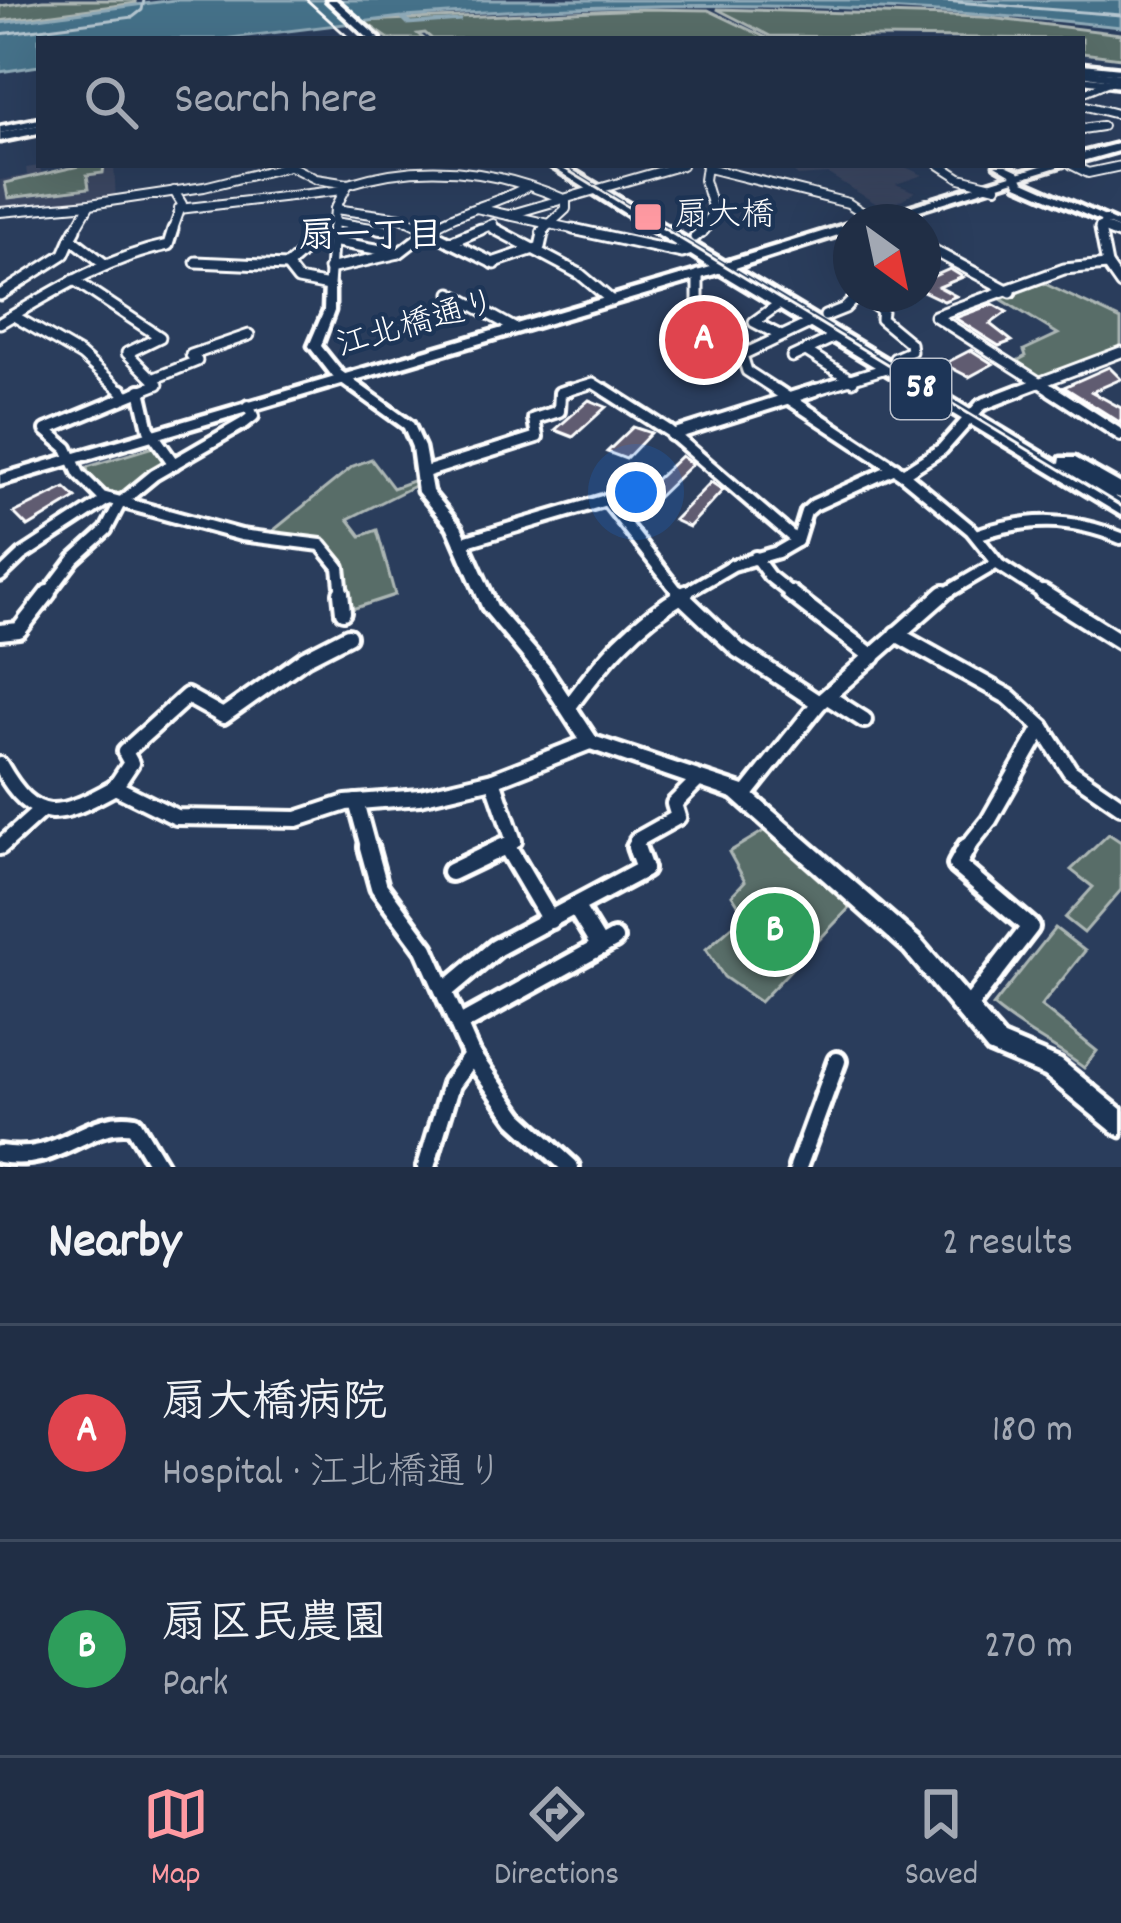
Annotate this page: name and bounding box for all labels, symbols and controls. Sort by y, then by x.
search box [36,36,1085,168]
icon: search [78,69,144,135]
text: Search here [174,70,377,134]
place label: 扇大橋 [675,194,774,241]
marker: 扇大橋 [632,201,664,233]
north arrow [833,204,941,312]
district label: 扇一丁目 [299,213,443,265]
street label: 江北橋通り [331,281,503,371]
pin: A [665,295,743,385]
road number: 58 [891,359,951,419]
your location [606,462,666,522]
pin: B [736,887,814,977]
text: Nearby [48,1209,181,1281]
text: 2 results [942,1218,1073,1273]
text: 扇大橋病院 [162,1374,387,1438]
text: A [76,1405,98,1460]
text: 180 m [992,1405,1073,1460]
text: Hospital · 江北橋通り [162,1448,505,1503]
text: 扇区民農園 [162,1595,387,1659]
text: B [78,1621,96,1676]
text: 270 m [984,1621,1073,1676]
text: Park [162,1659,228,1714]
tab: Map [143,1781,209,1900]
tab: Directions [494,1781,619,1900]
tab: Saved [905,1781,978,1900]

